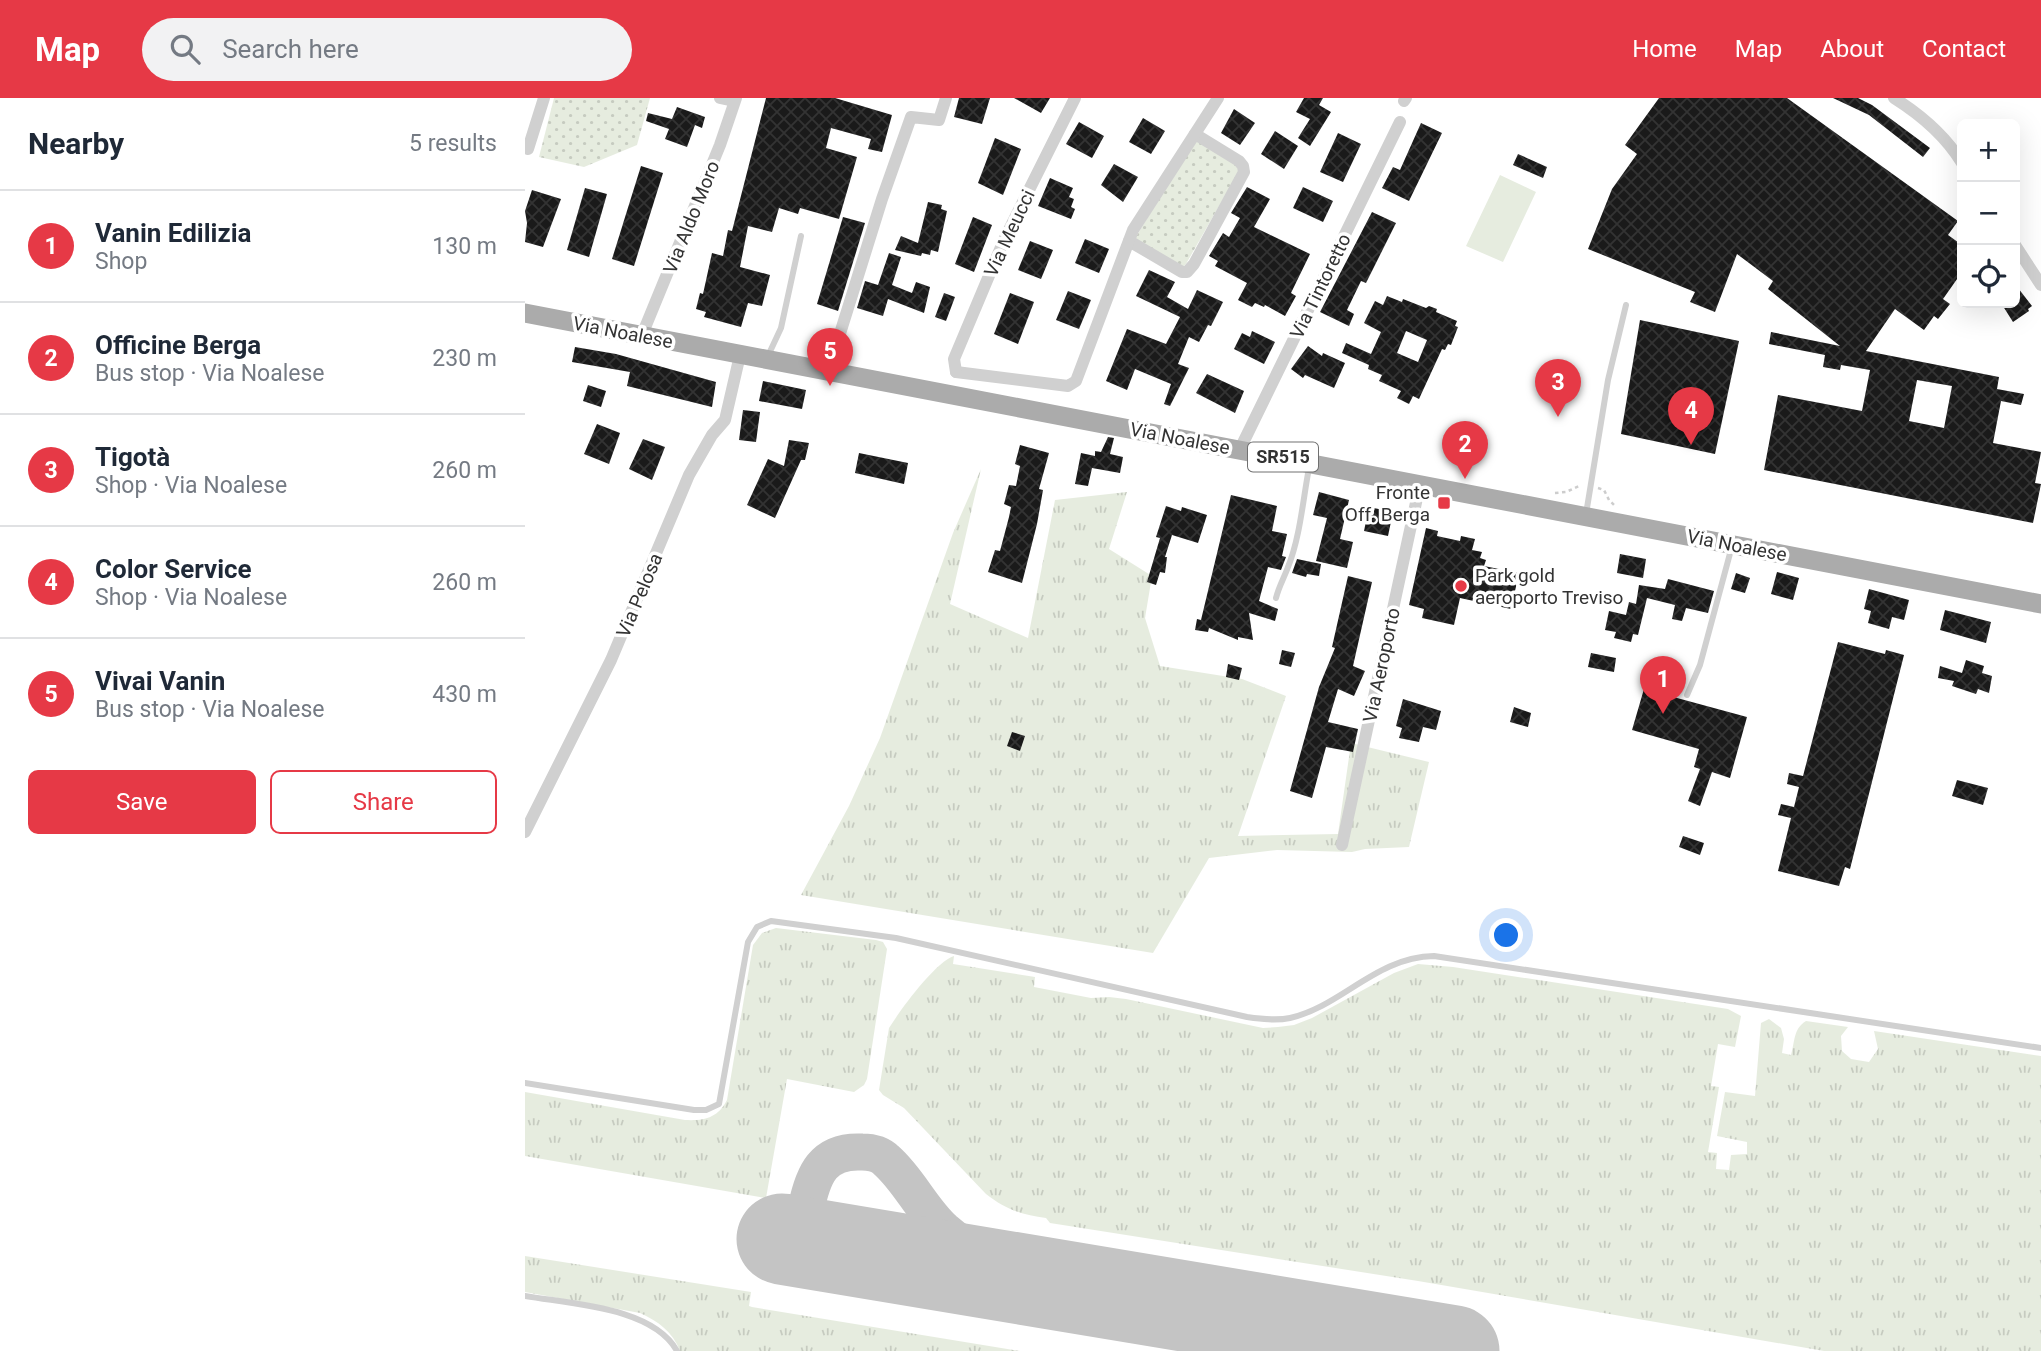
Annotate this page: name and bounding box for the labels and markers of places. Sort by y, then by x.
pin: 5 [807,328,853,386]
pin: 3 [1535,359,1581,417]
pin: 4 [1668,387,1714,445]
pin: 2 [1442,421,1488,479]
place label: Fronte Off. Berga [1345,481,1430,526]
marker: Fronte Off. Berga [1436,495,1452,511]
place label: Park gold aeroporto Treviso [1475,564,1623,609]
marker: Park gold aeroporto Treviso [1453,578,1469,594]
pin: 1 [1640,656,1686,714]

